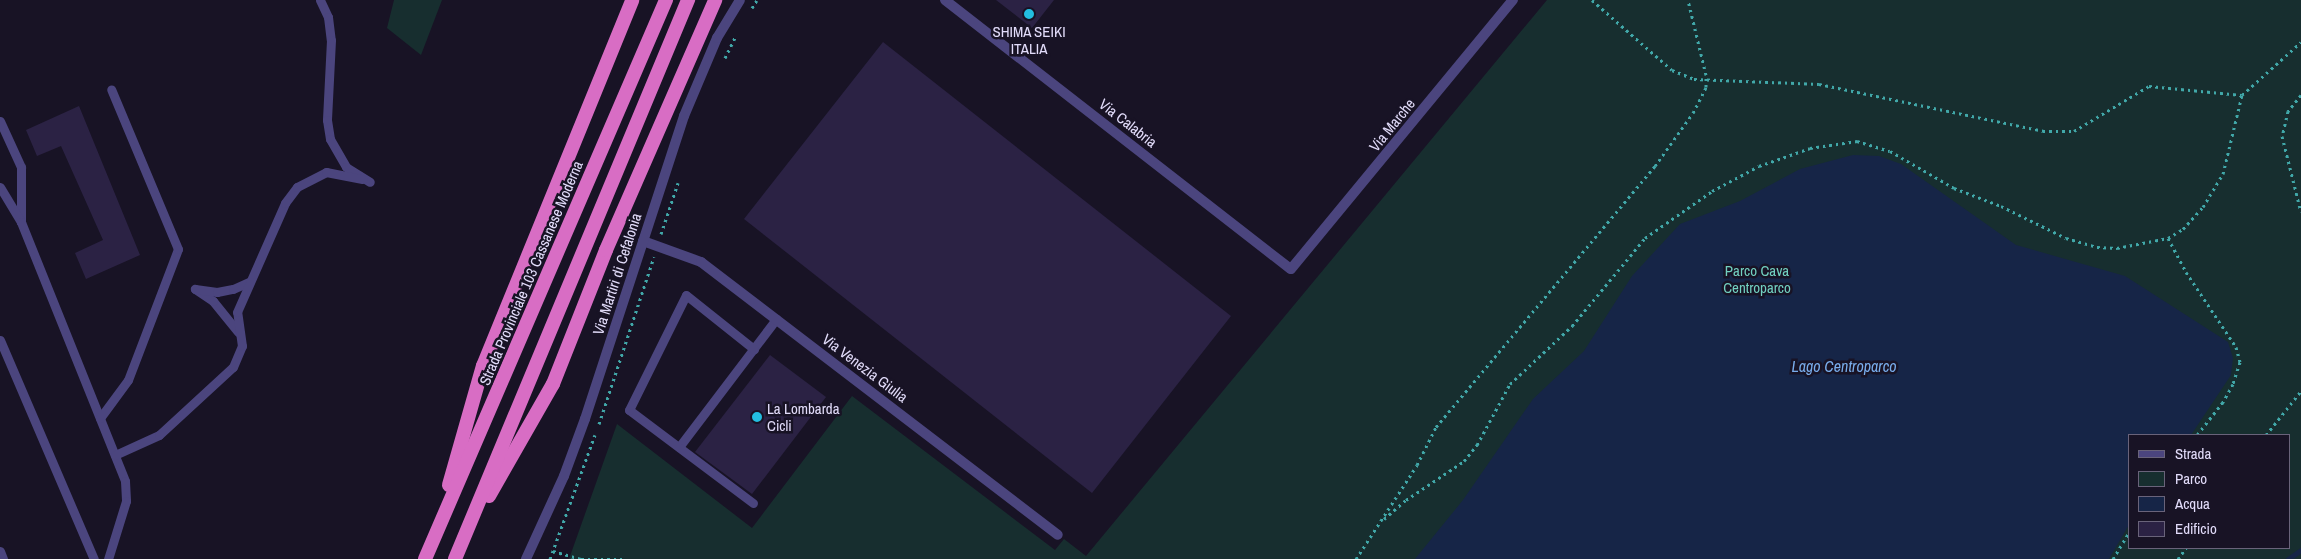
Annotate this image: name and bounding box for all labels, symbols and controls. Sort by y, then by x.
marker: SHIMA SEIKI ITALIA [1023,8,1035,20]
place label: SHIMA SEIKI ITALIA [992,22,1066,57]
street label: Via Calabria [1096,95,1160,151]
street label: Via Marche [1365,95,1419,155]
street label: Strada Provinciale 103 Cassanese Moderna [475,158,587,388]
street label: Via Martiri di Cefalonia [589,211,645,337]
park label: Parco Cava Centroparco [1723,261,1791,296]
street label: Via Venezia Giulia [819,330,911,406]
water label: Lago Centroparco [1791,356,1897,376]
place label: La Lombarda Cicli [767,399,839,434]
marker: La Lombarda Cicli [751,411,763,423]
legend [2128,434,2291,549]
text: Strada [2175,443,2211,464]
text: Parco [2175,468,2207,489]
text: Acqua [2175,493,2210,514]
text: Edificio [2175,518,2217,539]

